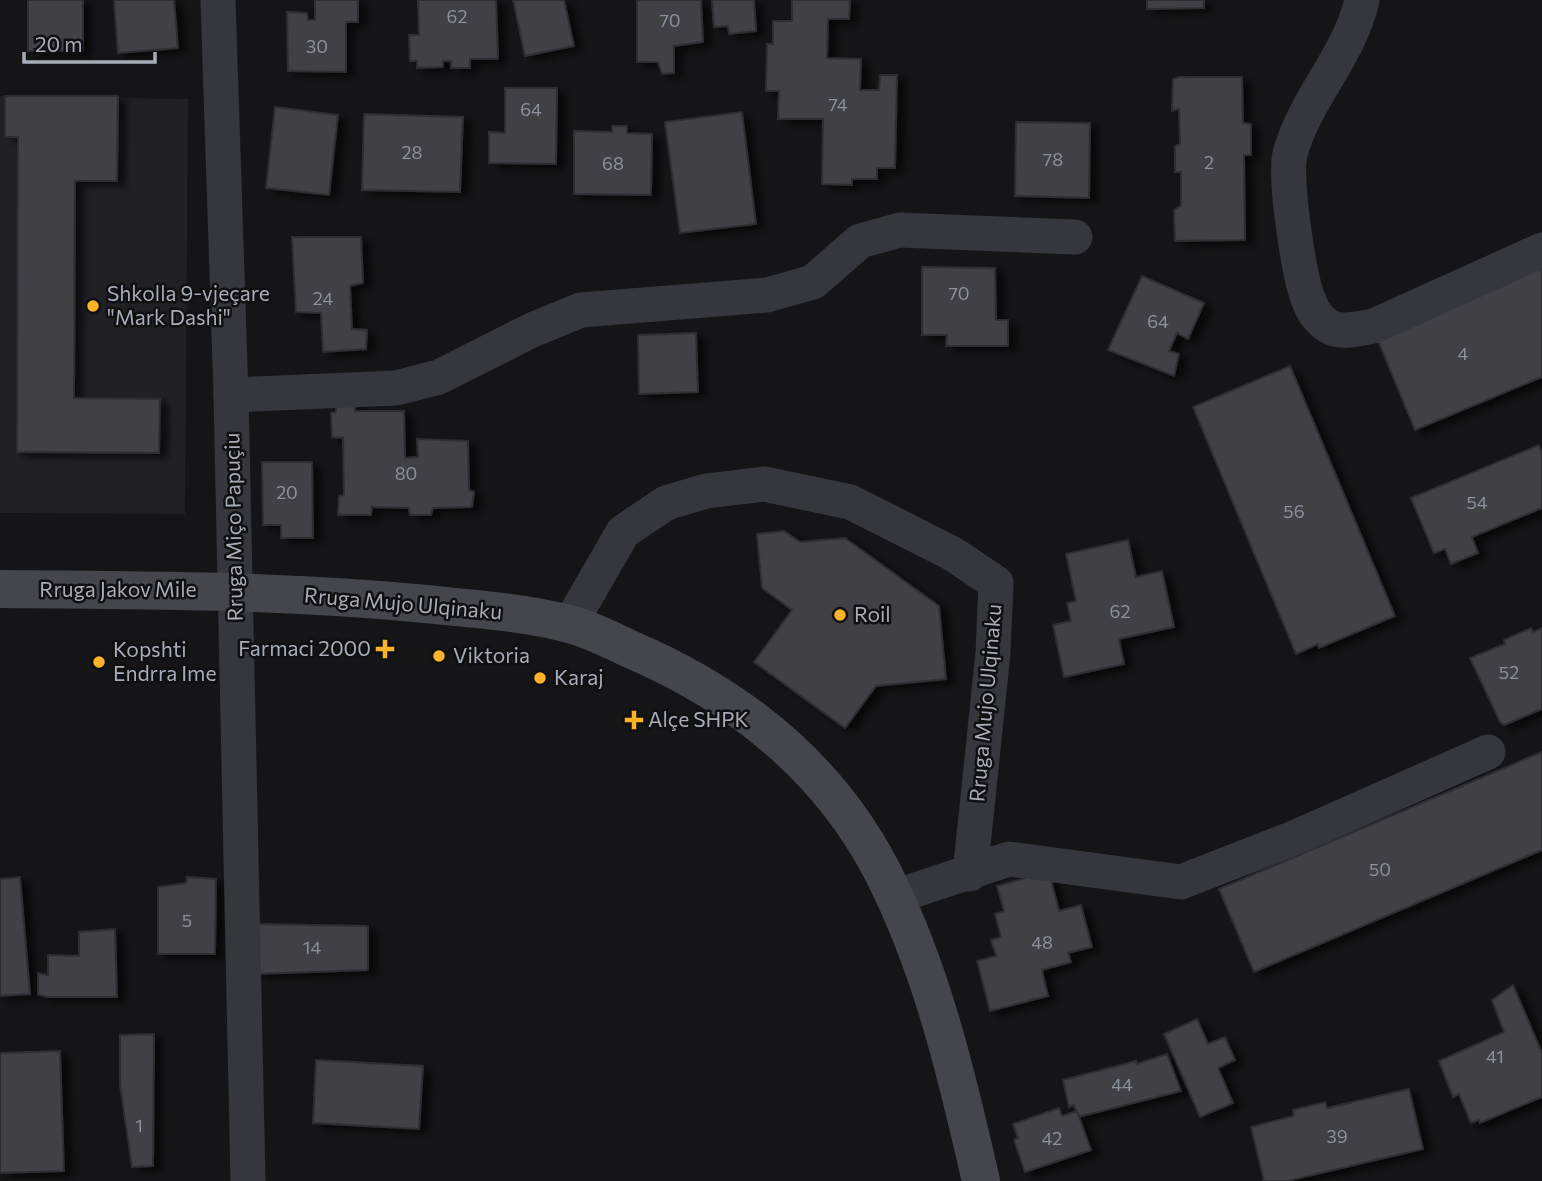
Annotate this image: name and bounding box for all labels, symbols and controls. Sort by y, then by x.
house number: 62 [447,5,467,27]
house number: 70 [659,9,681,31]
scale bar [24,21,156,65]
text: 20 m [35,31,83,56]
house number: 30 [306,35,328,57]
house number: 74 [828,93,848,115]
house number: 64 [520,98,542,120]
house number: 28 [402,141,423,163]
house number: 78 [1043,148,1063,170]
house number: 2 [1204,151,1214,173]
house number: 68 [602,152,624,174]
place label: Shkolla 9-vjeçare "Mark Dashi" [107,280,270,329]
house number: 70 [948,282,970,304]
house number: 24 [313,287,333,309]
marker: Shkolla 9-vjeçare "Mark Dashi" [85,298,101,314]
house number: 64 [1147,310,1169,332]
house number: 4 [1458,342,1469,364]
street label: Rruga Miço Papuçiu [218,432,247,622]
house number: 80 [395,462,417,484]
house number: 20 [276,481,298,503]
house number: 54 [1466,491,1488,513]
house number: 56 [1283,500,1305,522]
street label: Rruga Jakov Mile [39,576,197,601]
street label: Rruga Mujo Ulqinaku [303,581,503,624]
house number: 62 [1110,600,1130,622]
place label: Roil [854,601,891,626]
street label: Rruga Mujo Ulqinaku [963,603,1006,803]
marker: Roil [832,607,848,623]
place label: Farmaci 2000 [238,635,371,660]
place label: Kopshti Endrra Ime [113,636,216,685]
marker: Farmaci 2000 [377,641,393,657]
place label: Viktoria [453,642,530,667]
marker: Viktoria [431,648,447,664]
marker: Kopshti Endrra Ime [91,654,107,670]
house number: 52 [1499,661,1519,683]
place label: Karaj [554,664,604,689]
marker: Karaj [532,670,548,686]
place label: Alçe SHPK [648,706,749,731]
marker: Alçe SHPK [626,712,642,728]
house number: 50 [1369,858,1391,880]
house number: 5 [182,909,192,931]
house number: 48 [1031,931,1053,953]
house number: 14 [303,936,321,958]
house number: 41 [1486,1045,1504,1067]
house number: 44 [1111,1073,1133,1095]
house number: 1 [135,1114,143,1136]
house number: 39 [1326,1125,1348,1147]
house number: 42 [1042,1127,1062,1149]

